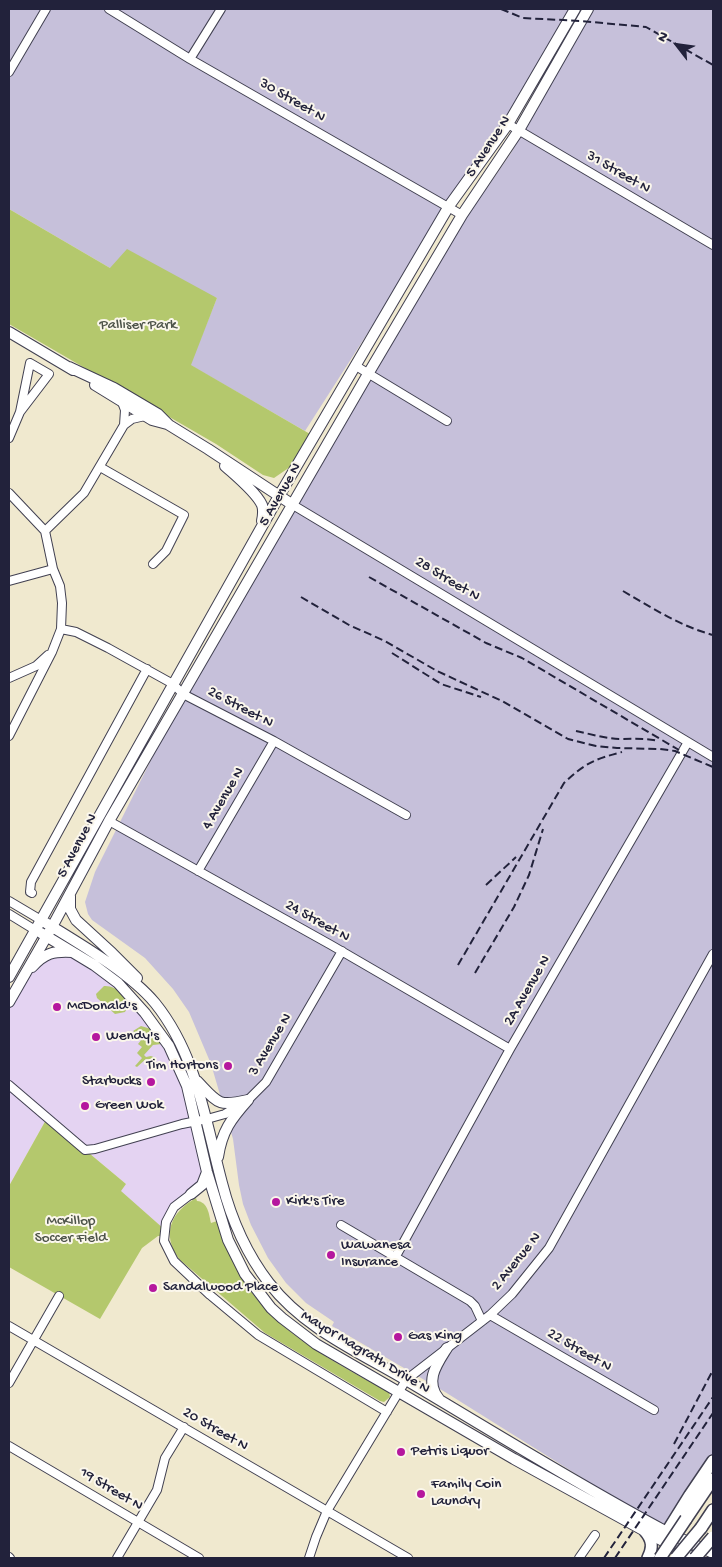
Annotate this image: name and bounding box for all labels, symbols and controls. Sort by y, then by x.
north arrow [652,20,702,70]
text: N [654,29,673,45]
street label: 30 Street N [256,75,328,127]
street label: 5 Avenue N [462,113,516,181]
street label: 31 Street N [583,148,653,198]
park label: Palliser Park [99,317,177,335]
street label: 5 Avenue N [256,460,306,530]
street label: 28 Street N [411,554,483,606]
street label: 26 Street N [204,683,276,733]
street label: 4 Avenue N [199,765,249,833]
street label: 5 Avenue N [54,811,102,881]
street label: 24 Street N [281,897,353,947]
street label: 2A Avenue N [501,953,555,1029]
place label: McDonald's [67,998,137,1016]
marker: McDonald's [51,1001,63,1013]
street label: 3 Avenue N [245,1010,297,1080]
place label: Wendy's [106,1028,159,1046]
marker: Wendy's [90,1031,102,1043]
place label: Tim Hortons [147,1057,218,1075]
marker: Tim Hortons [222,1060,234,1072]
place label: Starbucks [82,1073,141,1091]
marker: Starbucks [145,1076,157,1088]
place label: Green Wok [95,1097,163,1115]
marker: Green Wok [79,1100,91,1112]
place label: Kirk's Tire [286,1193,344,1211]
marker: Kirk's Tire [270,1196,282,1208]
park label: McKillop Soccer Field [35,1213,107,1248]
street label: 2 Avenue N [488,1229,546,1295]
place label: Wawanesa Insurance [341,1237,411,1272]
marker: Wawanesa Insurance [325,1249,337,1261]
place label: Sandalwood Place [163,1279,278,1297]
marker: Sandalwood Place [147,1282,159,1294]
street label: Mayor Magrath Drive N [297,1307,433,1399]
street label: 22 Street N [543,1325,615,1377]
place label: Gas King [408,1328,462,1346]
marker: Gas King [392,1331,404,1343]
street label: 20 Street N [179,1404,251,1456]
place label: Petris Liquor [411,1443,489,1461]
marker: Petris Liquor [395,1446,407,1458]
street label: 19 Street N [76,1464,146,1516]
place label: Family Coin Laundry [431,1476,501,1511]
marker: Family Coin Laundry [415,1488,427,1500]

